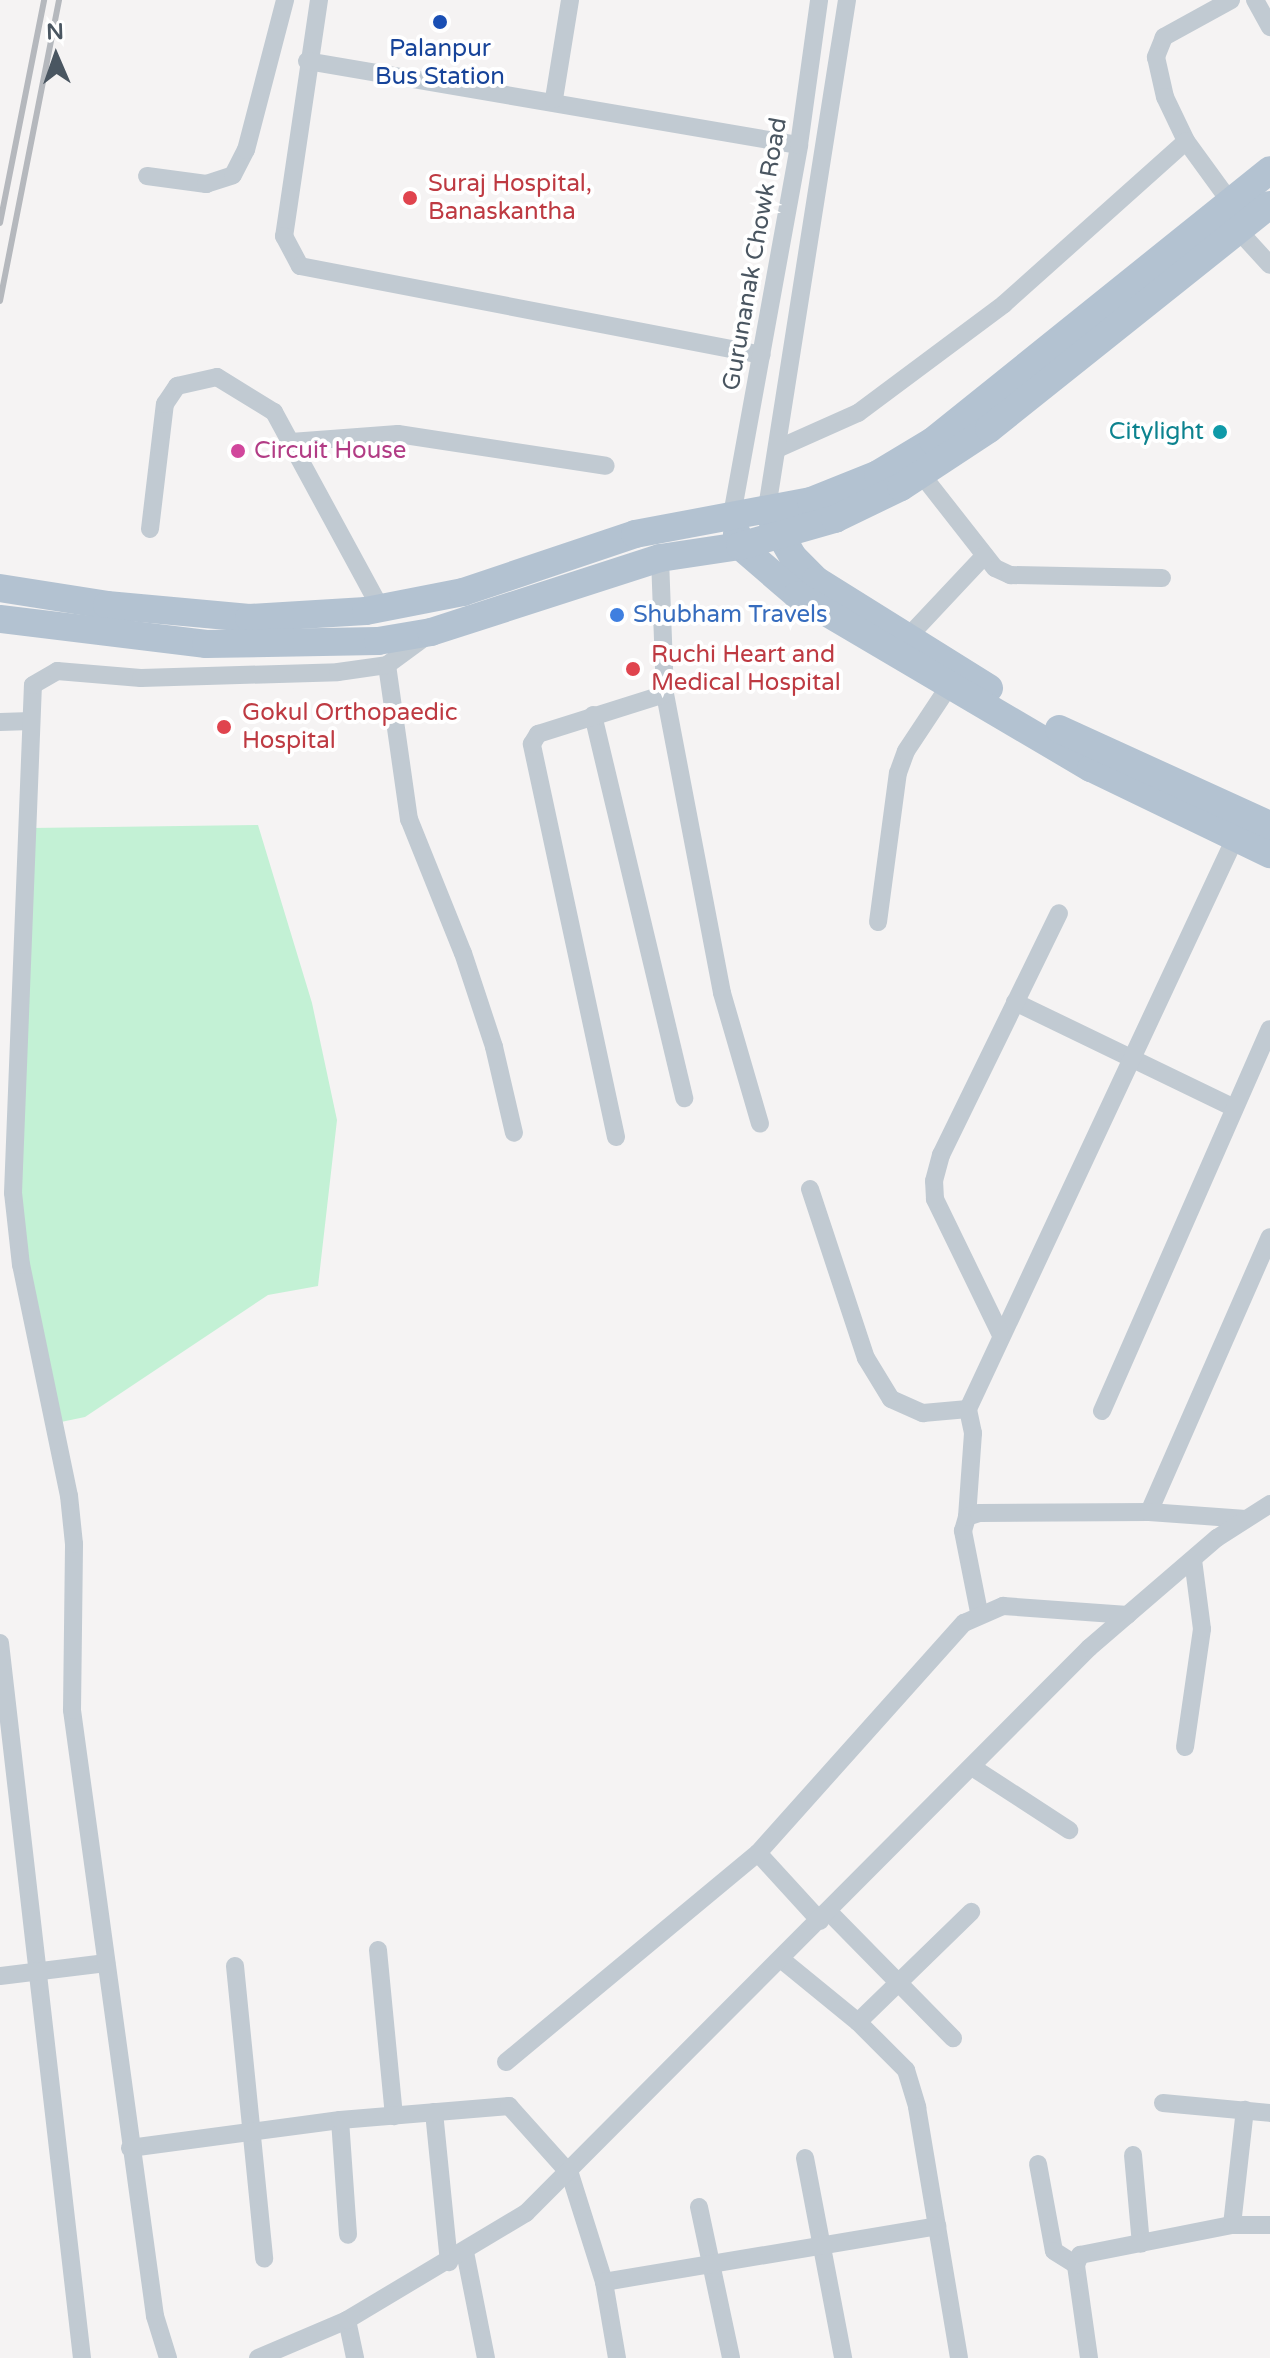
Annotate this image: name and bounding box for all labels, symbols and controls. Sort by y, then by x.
marker: Palanpur Bus Station [431,13,449,31]
north arrow [16,16,96,96]
text: N [46,19,64,45]
place label: Palanpur Bus Station [375,35,505,91]
street label: Gurunanak Chowk Road [717,115,793,393]
place label: Suraj Hospital, Banaskantha [428,170,592,226]
marker: Suraj Hospital, Banaskantha [399,187,421,209]
place label: Citylight [1109,418,1204,446]
marker: Citylight [1211,423,1229,441]
place label: Circuit House [254,437,406,465]
marker: Circuit House [229,442,247,460]
place label: Shubham Travels [633,601,828,629]
marker: Shubham Travels [608,606,626,624]
place label: Ruchi Heart and Medical Hospital [651,641,841,697]
marker: Ruchi Heart and Medical Hospital [622,658,644,680]
place label: Gokul Orthopaedic Hospital [242,699,458,755]
marker: Gokul Orthopaedic Hospital [213,716,235,738]

